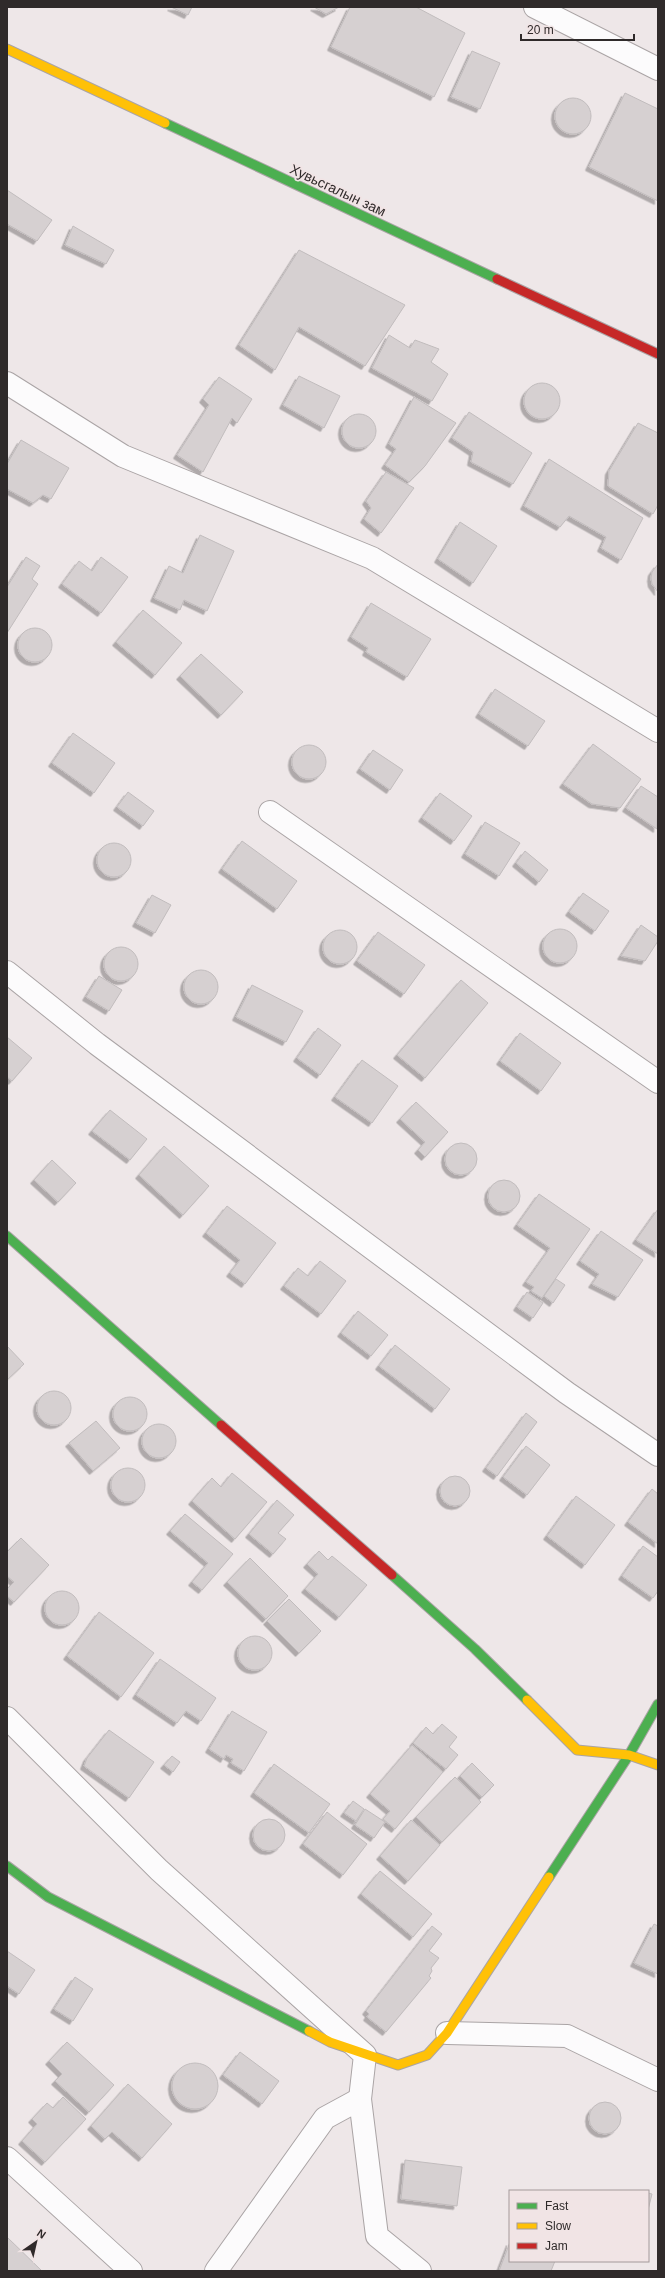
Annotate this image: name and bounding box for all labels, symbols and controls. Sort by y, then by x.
scale bar [521,16,634,42]
text: 20 m [527,23,554,37]
street label: Хувьсгалын зам [287,161,389,219]
legend [509,2190,649,2262]
text: Fast [545,2199,569,2213]
text: Slow [545,2219,571,2233]
north arrow [16,2222,56,2262]
text: N [35,2227,48,2241]
text: Jam [545,2239,568,2253]

